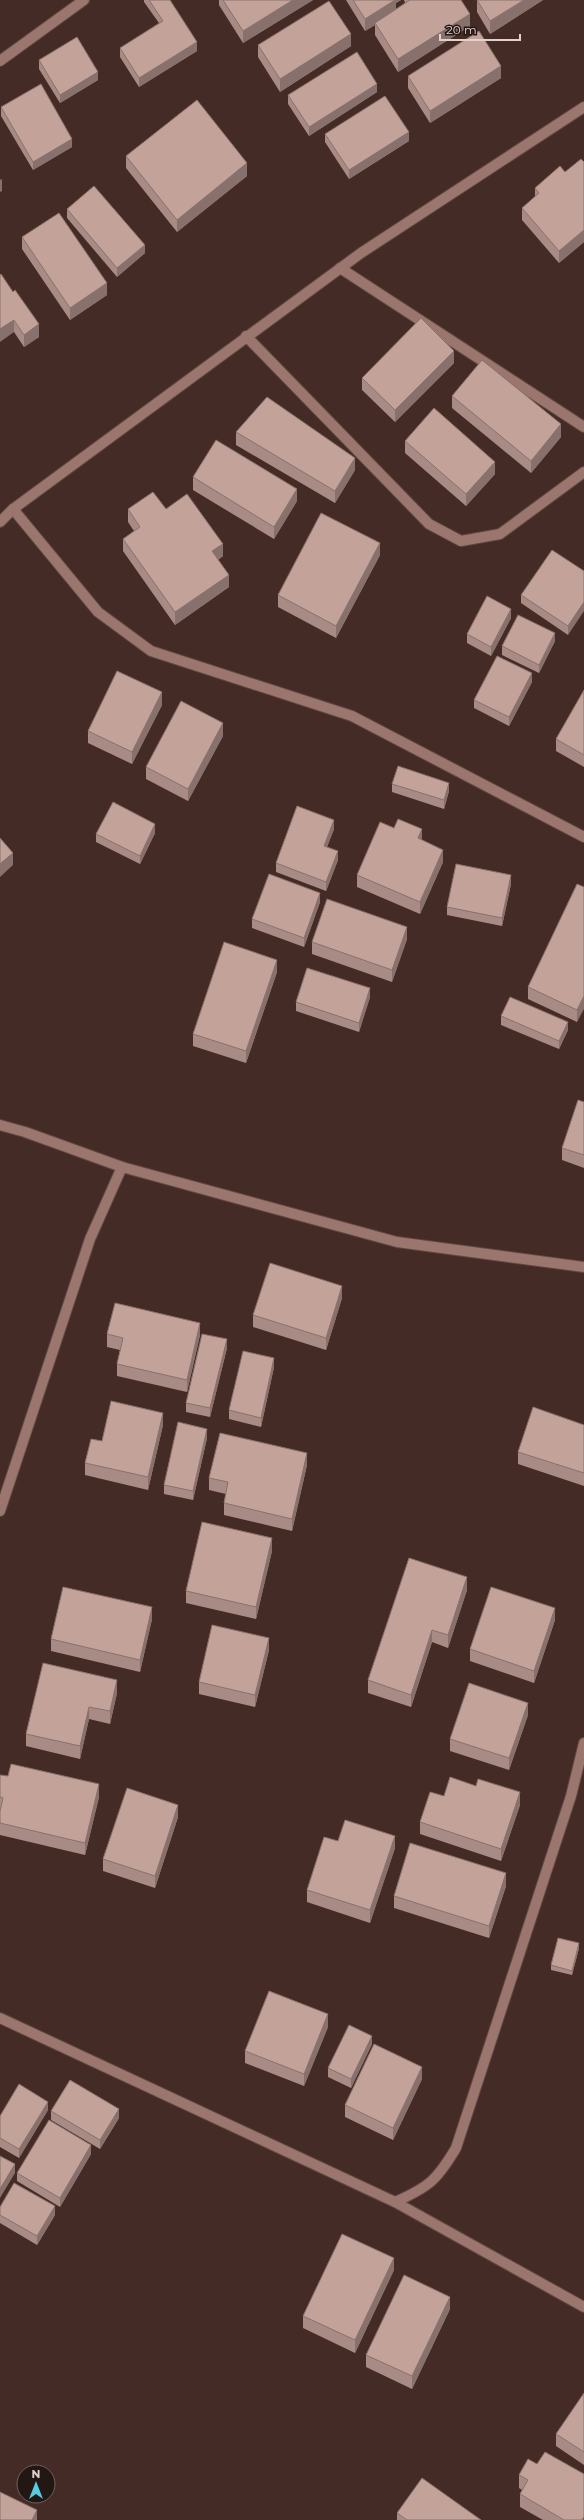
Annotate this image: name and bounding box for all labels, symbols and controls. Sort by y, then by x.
scale bar [440,16,520,42]
text: 20 m [446,22,477,37]
north arrow [16,2464,56,2504]
text: N [32,2467,40,2481]

